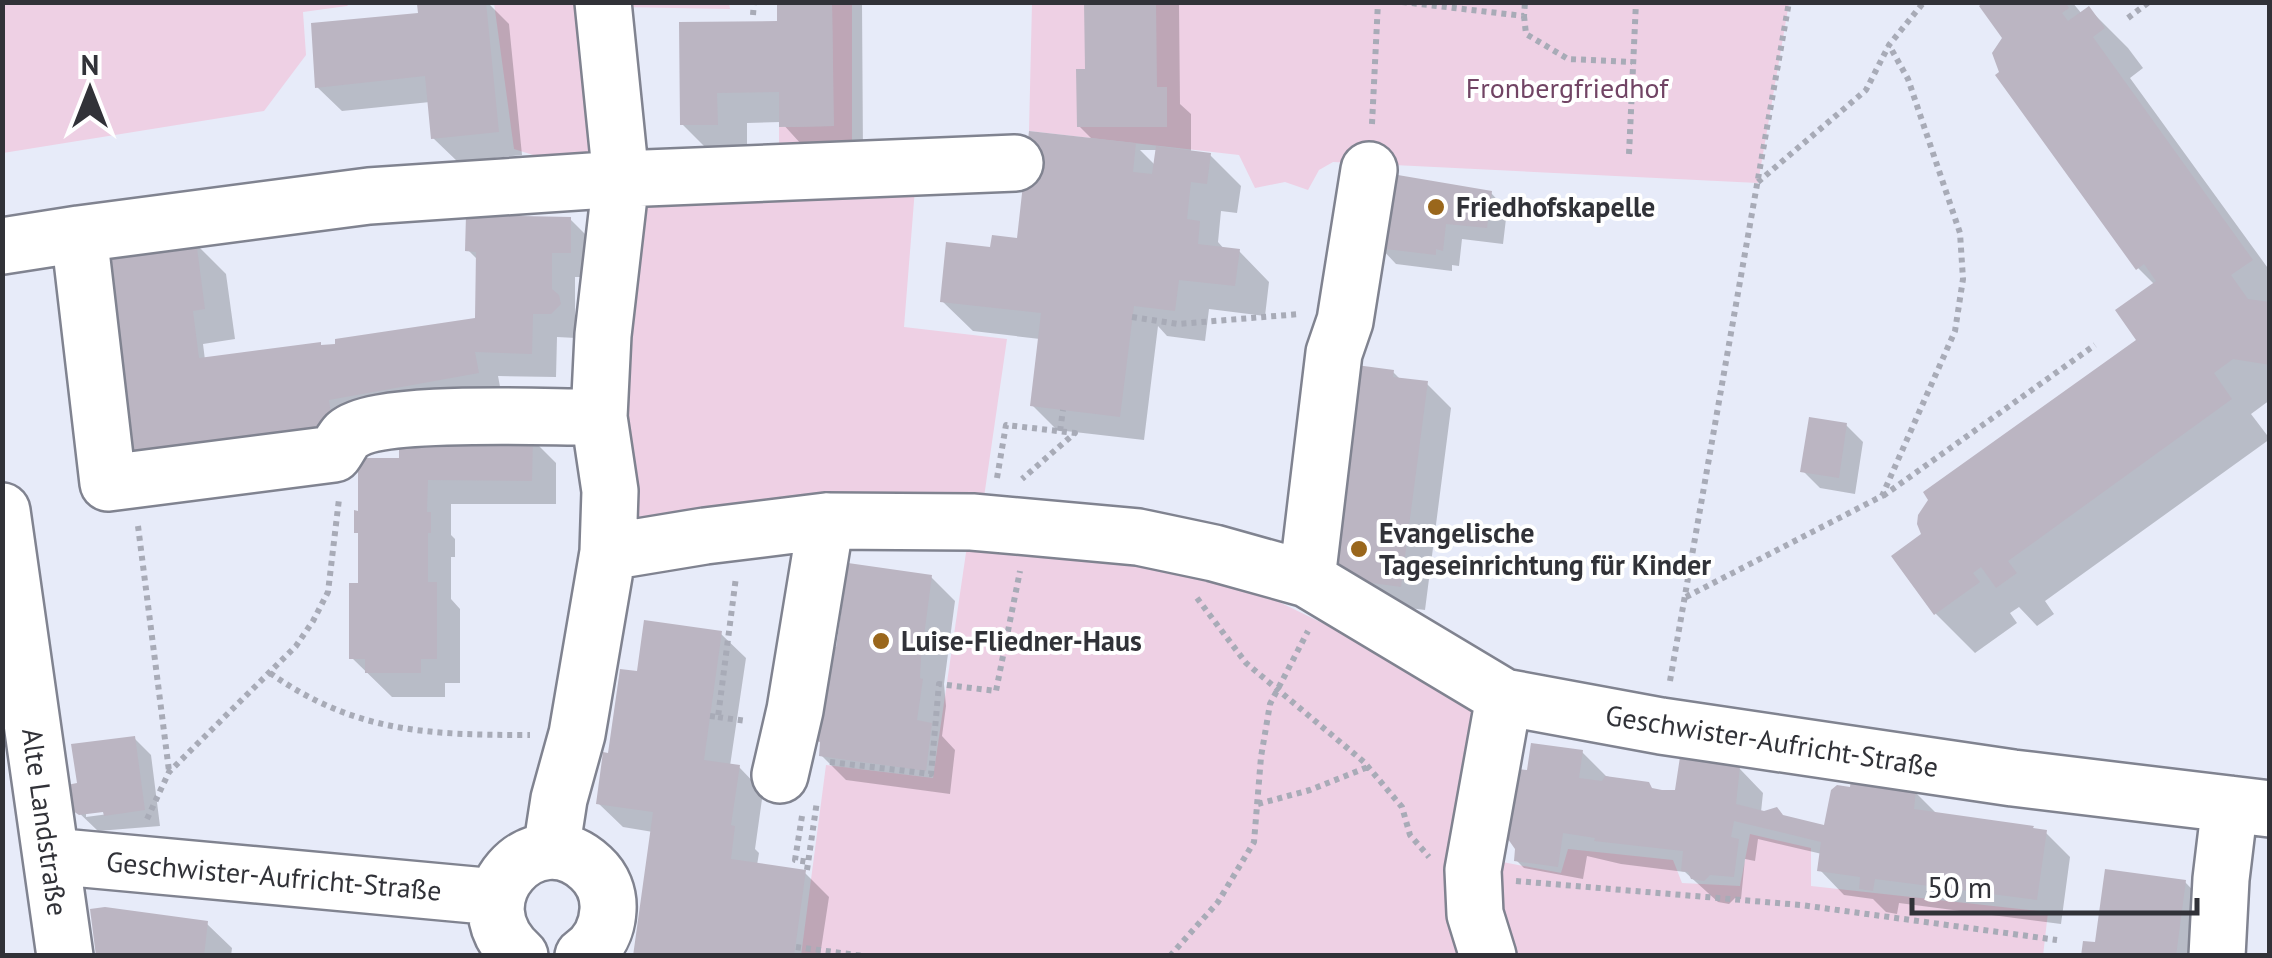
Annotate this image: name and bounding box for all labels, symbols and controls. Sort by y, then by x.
north arrow [40,40,140,140]
text: N [81,46,99,83]
park label: Fronbergfriedhof [1466,69,1669,106]
place label: Friedhofskapelle [1456,188,1655,225]
marker: Friedhofskapelle [1425,196,1447,218]
place label: Evangelische Tageseinrichtung für Kinder [1379,514,1711,583]
marker: Evangelische Tageseinrichtung für Kinder [1348,538,1370,560]
place label: Luise-Fliedner-Haus [901,622,1142,659]
marker: Luise-Fliedner-Haus [870,630,892,652]
street label: Geschwister-Aufricht-Straße [1603,696,1941,785]
street label: Alte Landstraße [14,726,77,918]
street label: Geschwister-Aufricht-Straße [105,842,443,909]
scale bar [1912,853,2197,915]
text: 50 m [1927,867,1992,906]

